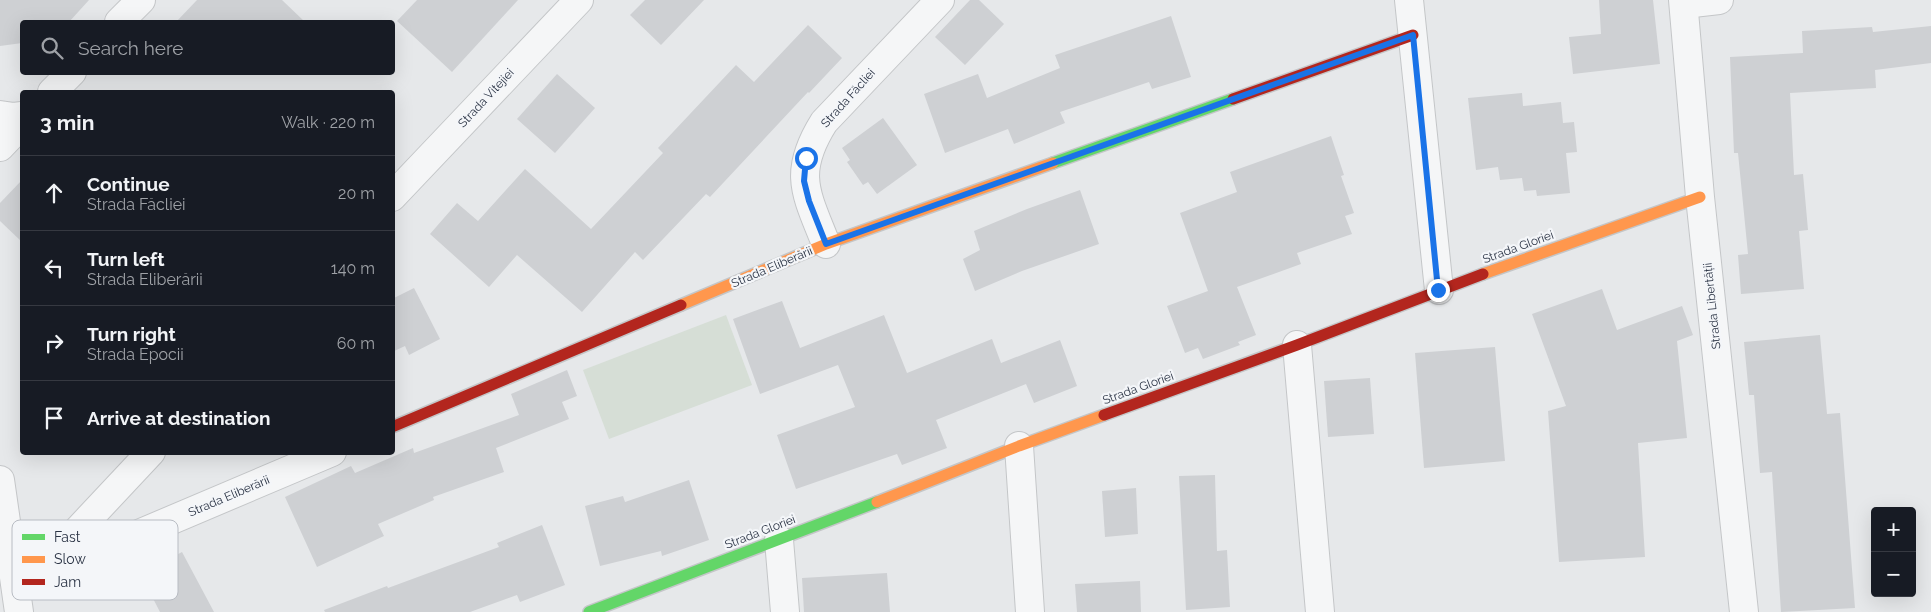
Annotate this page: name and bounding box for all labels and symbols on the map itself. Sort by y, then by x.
street label: Strada Vitejiei [455,66,517,130]
street label: Strada Făcliei [818,66,878,130]
route start [795,147,818,170]
street label: Strada Gloriei [1481,228,1555,266]
street label: Strada Eliberării [729,244,815,290]
street label: Strada Libertății [1700,262,1724,350]
route end [1427,279,1450,302]
street label: Strada Gloriei [1101,369,1175,407]
street label: Strada Eliberării [186,473,272,519]
street label: Strada Gloriei [723,512,797,552]
legend [12,520,178,600]
text: Fast [54,529,81,545]
text: Slow [54,551,86,567]
text: Jam [54,574,81,590]

